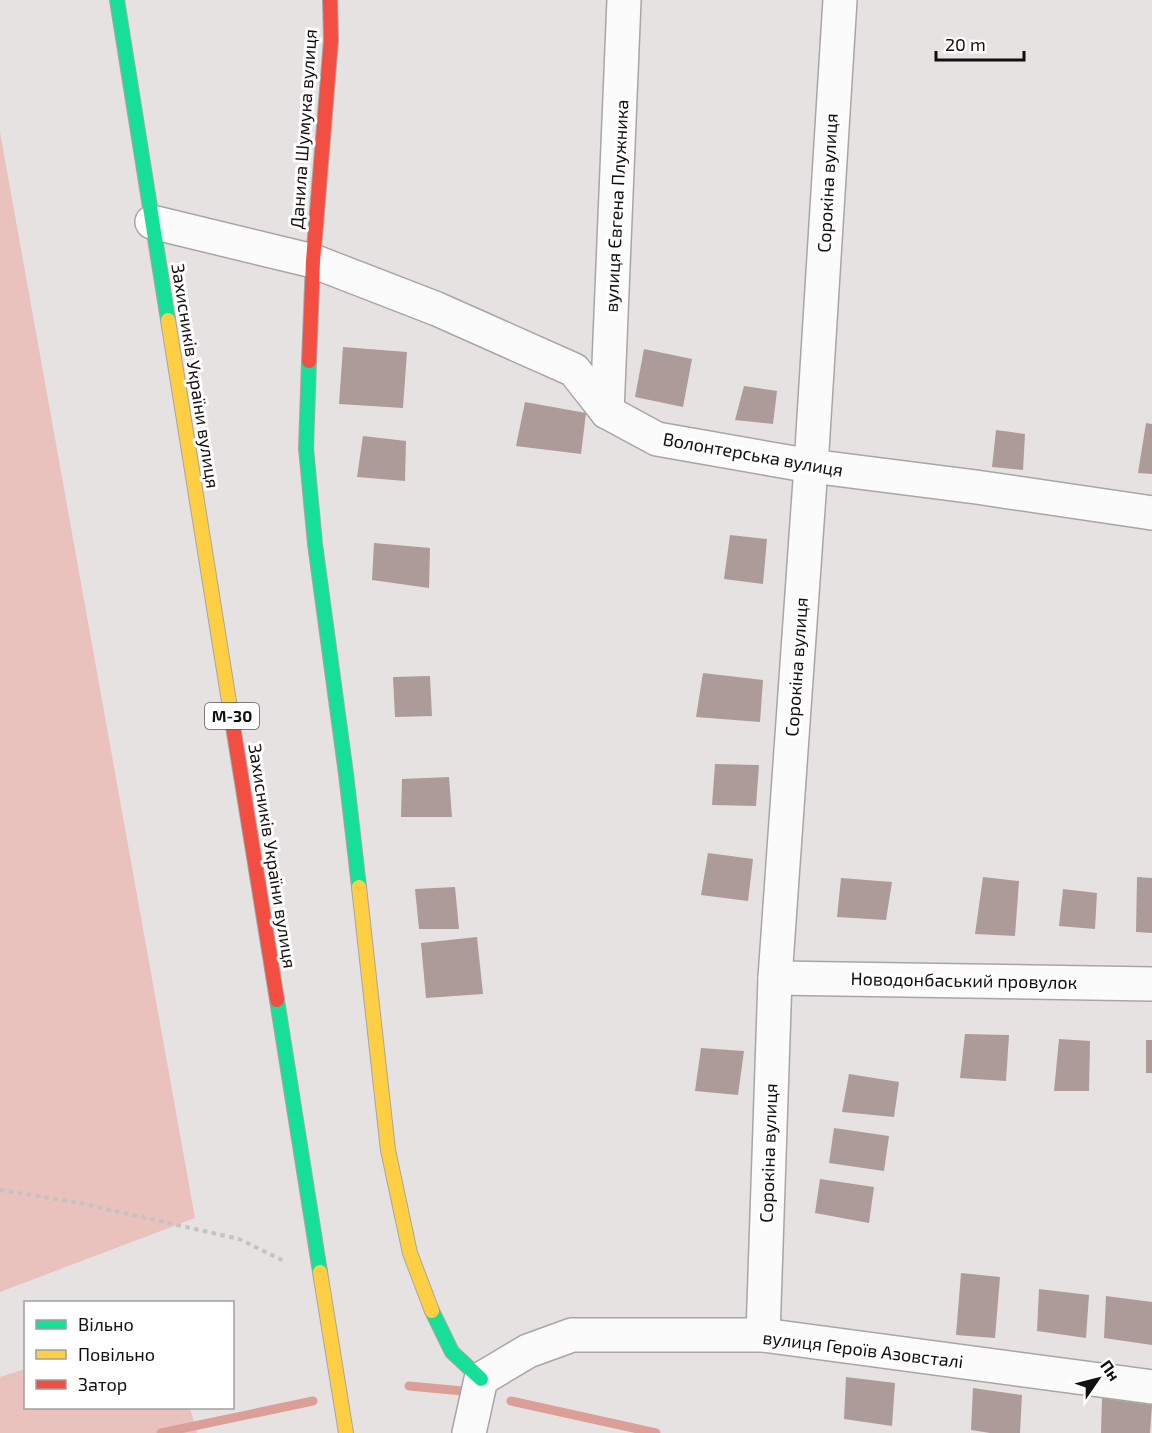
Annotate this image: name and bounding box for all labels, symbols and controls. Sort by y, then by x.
scale bar [936,24,1024,62]
street label: Данила Шумука вулиця [285,28,321,230]
text: 20 m [945,33,986,55]
street label: вулиця Євгена Плужника [599,99,633,313]
street label: Сорокіна вулиця [812,113,842,253]
street label: Захисників України вулиця [167,262,225,490]
street label: Волонтерська вулиця [661,427,845,481]
street label: Сорокіна вулиця [780,596,812,737]
road number: М-30 [205,703,259,729]
street label: Захисників України вулиця [244,742,302,970]
street label: Новодонбаський провулок [850,967,1078,993]
street label: Сорокіна вулиця [755,1083,781,1223]
legend [24,1301,234,1409]
text: Вільно [78,1313,134,1335]
street label: вулиця Героїв Азовсталі [761,1326,965,1372]
text: Повільно [78,1343,155,1365]
north arrow [1068,1349,1128,1409]
text: Пн [1097,1356,1124,1384]
text: Затор [78,1373,127,1395]

